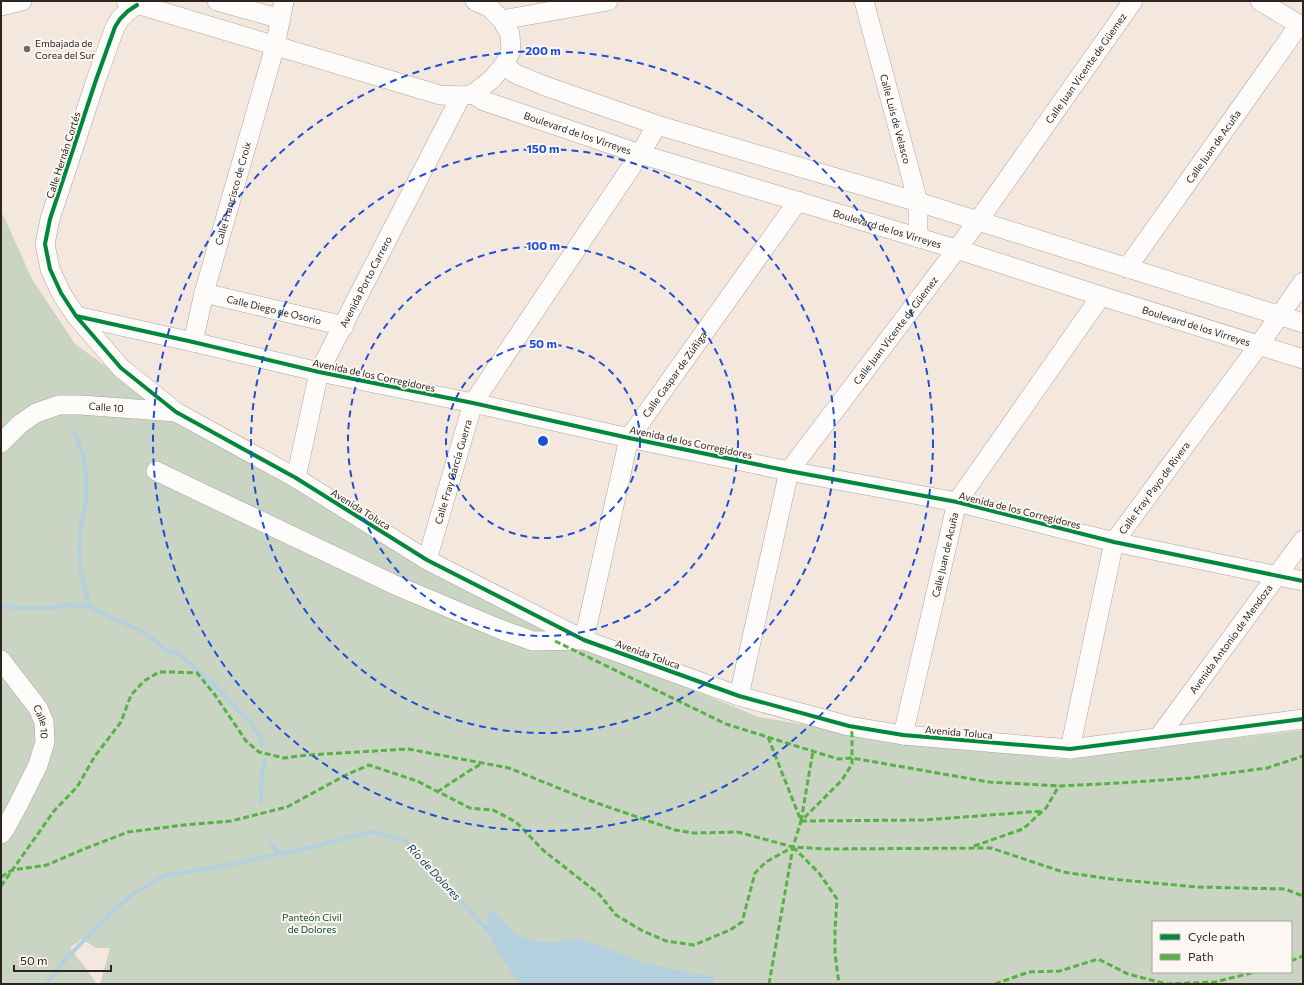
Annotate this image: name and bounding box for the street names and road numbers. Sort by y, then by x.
street label: Calle Juan Vicente de Güemez [1043,10,1129,126]
street label: Calle Luis de Velasco [878,73,913,165]
street label: Calle Juan de Acuña [1183,107,1243,185]
street label: Boulevard de los Virreyes [522,109,633,157]
street label: Calle Hernán Cortés [43,110,83,200]
street label: Calle Francisco de Croix [212,139,253,247]
street label: Boulevard de los Virreyes [832,206,943,250]
street label: Avenida Porto Carrero [337,234,394,329]
street label: Calle Juan Vicente de Güemez [851,274,940,387]
street label: Calle Diego de Osorio [225,293,323,327]
street label: Boulevard de los Virreyes [1141,303,1252,348]
street label: Calle Gaspar de Zúñiga [640,329,709,420]
street label: Avenida de los Corregidores [312,356,437,394]
street label: Calle 10 [88,400,124,414]
street label: Calle Fray García Guerra [432,418,474,525]
street label: Avenida de los Corregidores [629,423,754,461]
street label: Calle Fray Payo de Rivera [1116,439,1192,536]
street label: Avenida Toluca [329,486,393,532]
street label: Avenida de los Corregidores [958,489,1083,531]
street label: Calle Juan de Acuña [929,511,960,599]
street label: Avenida Antonio de Mendoza [1187,582,1275,696]
street label: Avenida Toluca [614,637,682,671]
street label: Calle 10 [31,703,51,739]
street label: Avenida Toluca [925,723,993,741]

